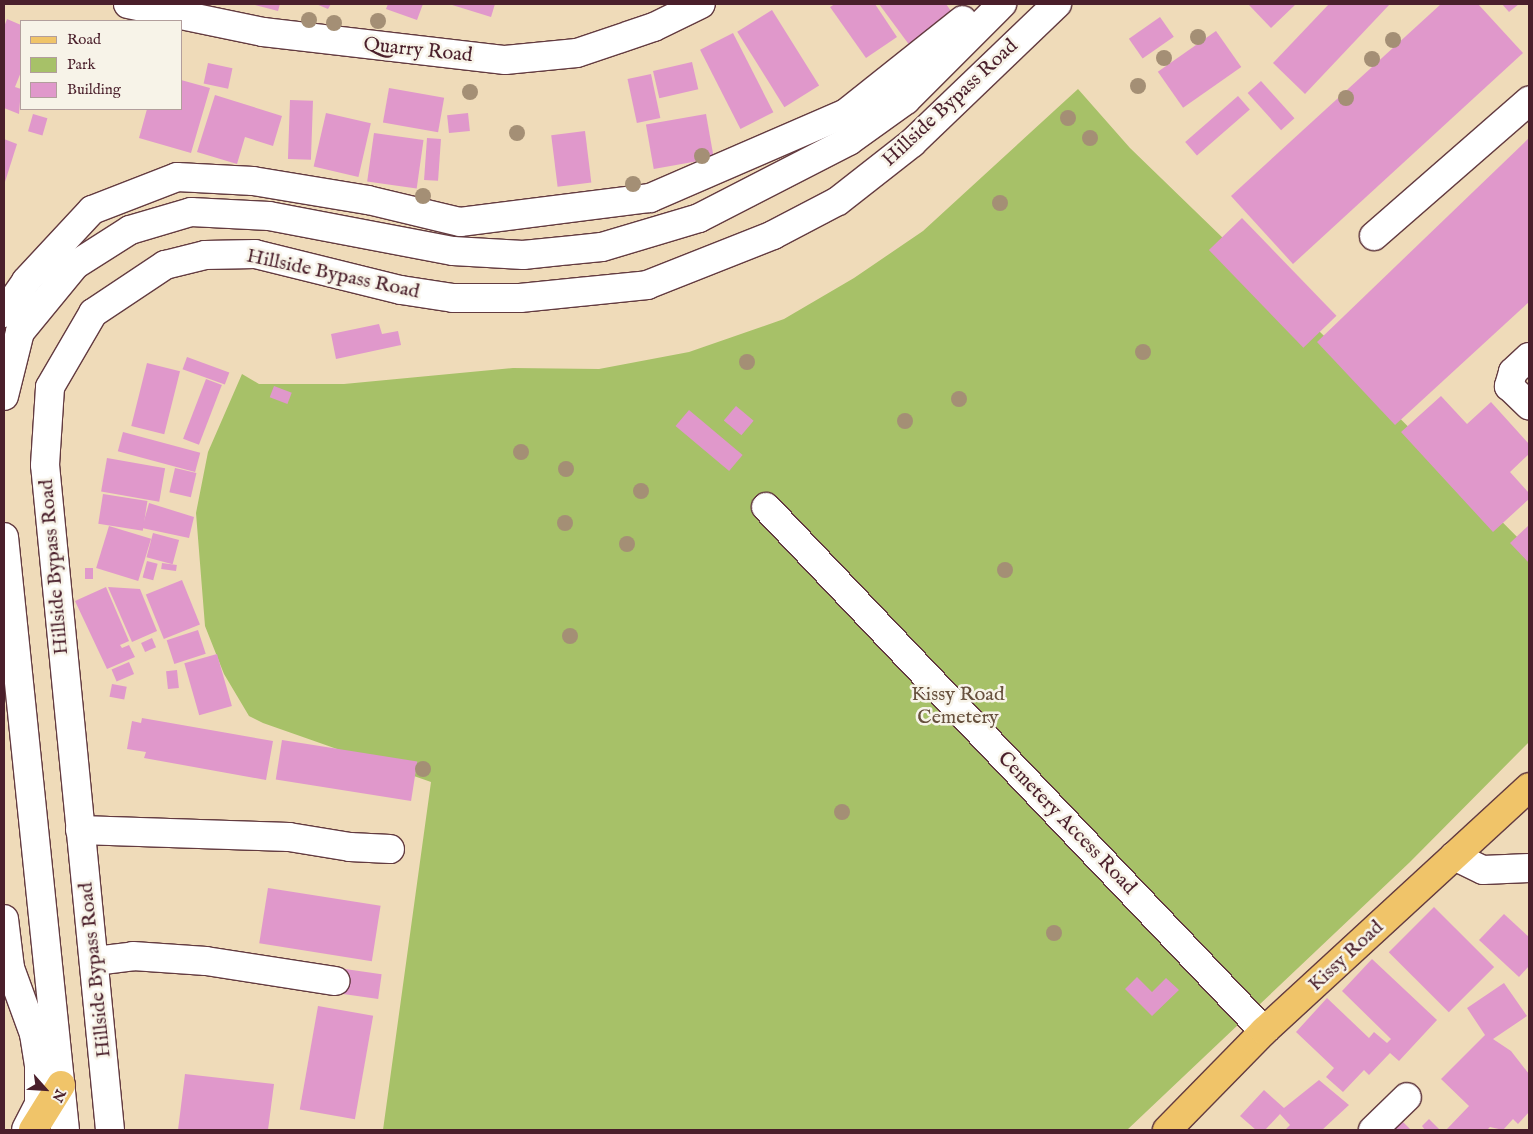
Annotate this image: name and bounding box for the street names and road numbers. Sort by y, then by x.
street label: Quarry Road [362,32,474,68]
street label: Hillside Bypass Road [877,34,1023,172]
street label: Hillside Bypass Road [244,244,422,304]
street label: Hillside Bypass Road [34,478,74,656]
street label: Cemetery Access Road [993,747,1141,899]
street label: Hillside Bypass Road [74,881,116,1059]
street label: Kissy Road [1304,915,1388,997]

